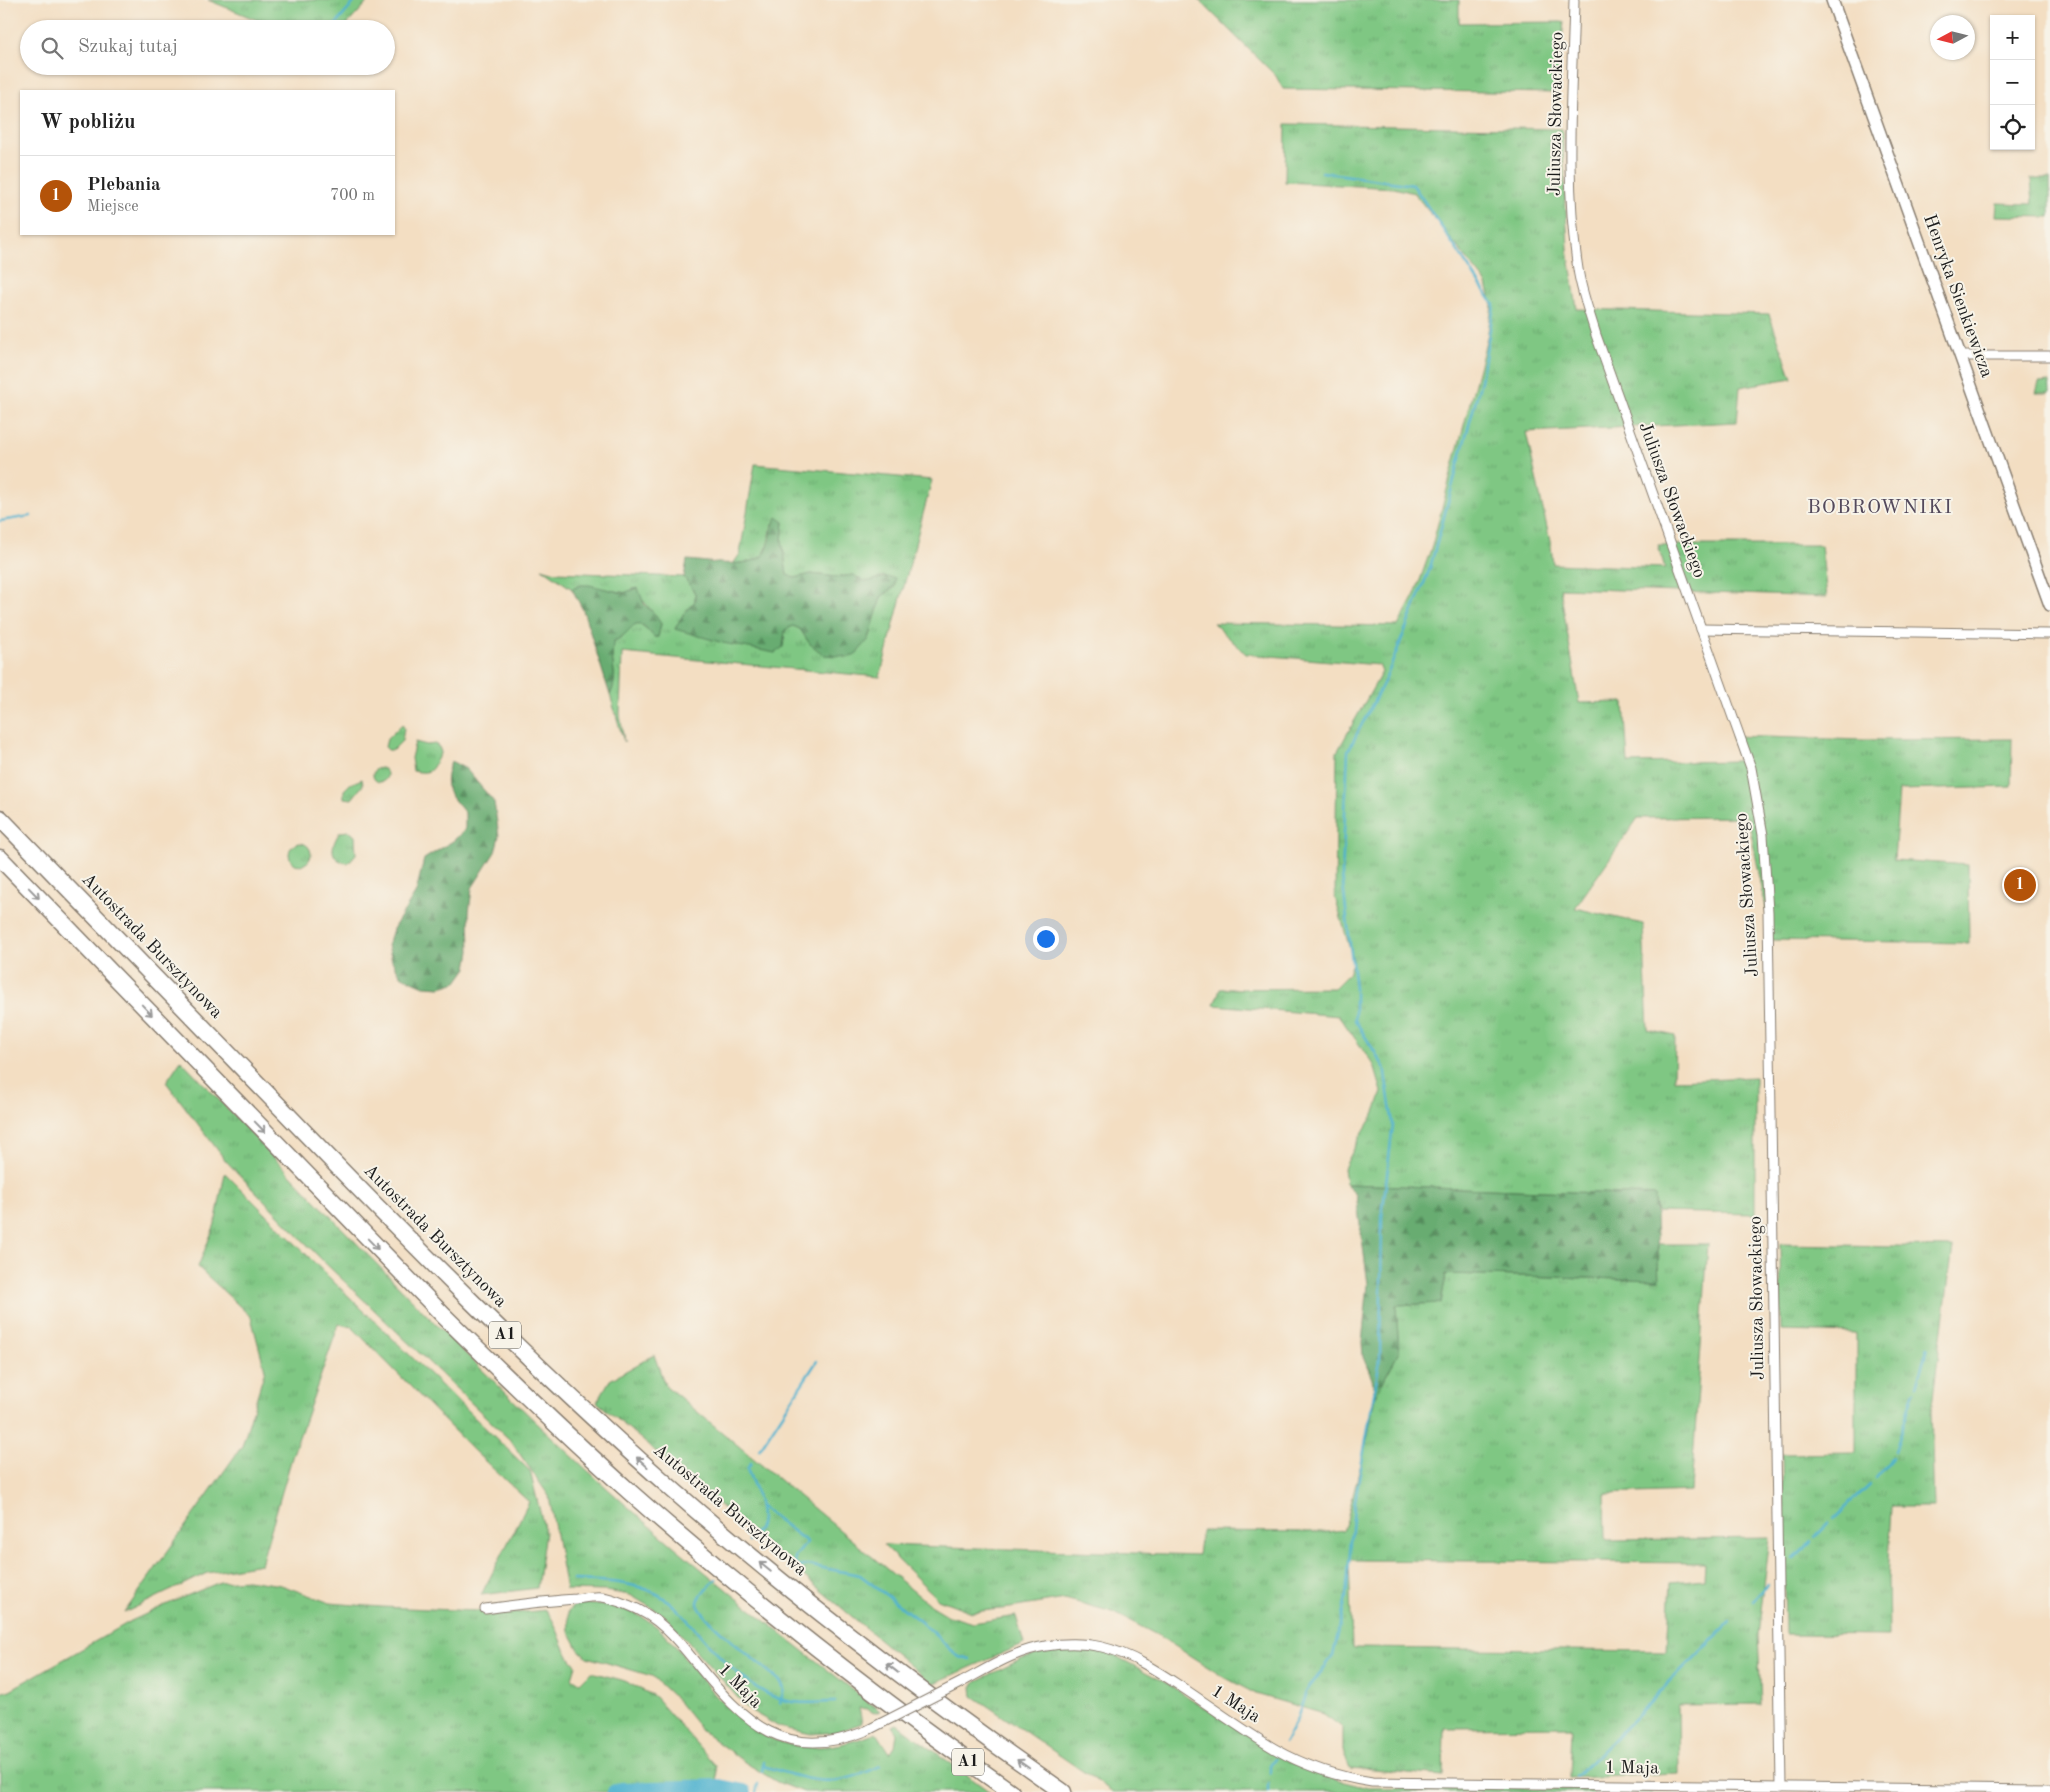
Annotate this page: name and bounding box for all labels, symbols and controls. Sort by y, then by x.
north arrow [1930,15,1975,60]
map controls [1990,15,2035,150]
button: + [1990,15,2035,60]
search box [20,20,395,75]
street label: Juliusza Słowackiego [1546,32,1566,196]
icon: search [38,34,66,62]
text: Szukaj tutaj [78,38,178,57]
button: − [1990,60,2035,105]
button: locate [1990,105,2035,150]
text: W pobliżu [40,112,135,133]
text: Plebania [87,176,161,195]
text: 1 [51,188,61,204]
text: 700 m [330,188,375,204]
text: Miejsce [87,199,139,215]
street label: Henryka Sienkiewicza [1920,212,1996,380]
street label: Juliusza Słowackiego [1635,420,1709,580]
district label: BOBROWNIKI [1807,498,1953,518]
street label: Juliusza Słowackiego [1732,812,1762,978]
pin: 1 [2004,866,2036,904]
street label: Autostrada Bursztynowa [78,870,226,1022]
one-way arrow [28,887,40,900]
your location [1033,926,1059,952]
one-way arrow [141,1004,153,1016]
one-way arrow [254,1121,266,1133]
street label: Autostrada Bursztynowa [360,1161,510,1311]
street label: Juliusza Słowackiego [1747,1216,1767,1380]
one-way arrow [367,1237,379,1250]
road number: A1 [489,1322,521,1348]
street label: Autostrada Bursztynowa [650,1441,810,1579]
one-way arrow [635,1456,648,1467]
one-way arrow [759,1562,772,1573]
street label: 1 Maja [715,1660,765,1712]
one-way arrow [886,1663,899,1674]
street label: 1 Maja [1208,1682,1264,1726]
road number: A1 [952,1748,984,1775]
one-way arrow [1016,1759,1030,1769]
street label: 1 Maja [1605,1759,1659,1777]

